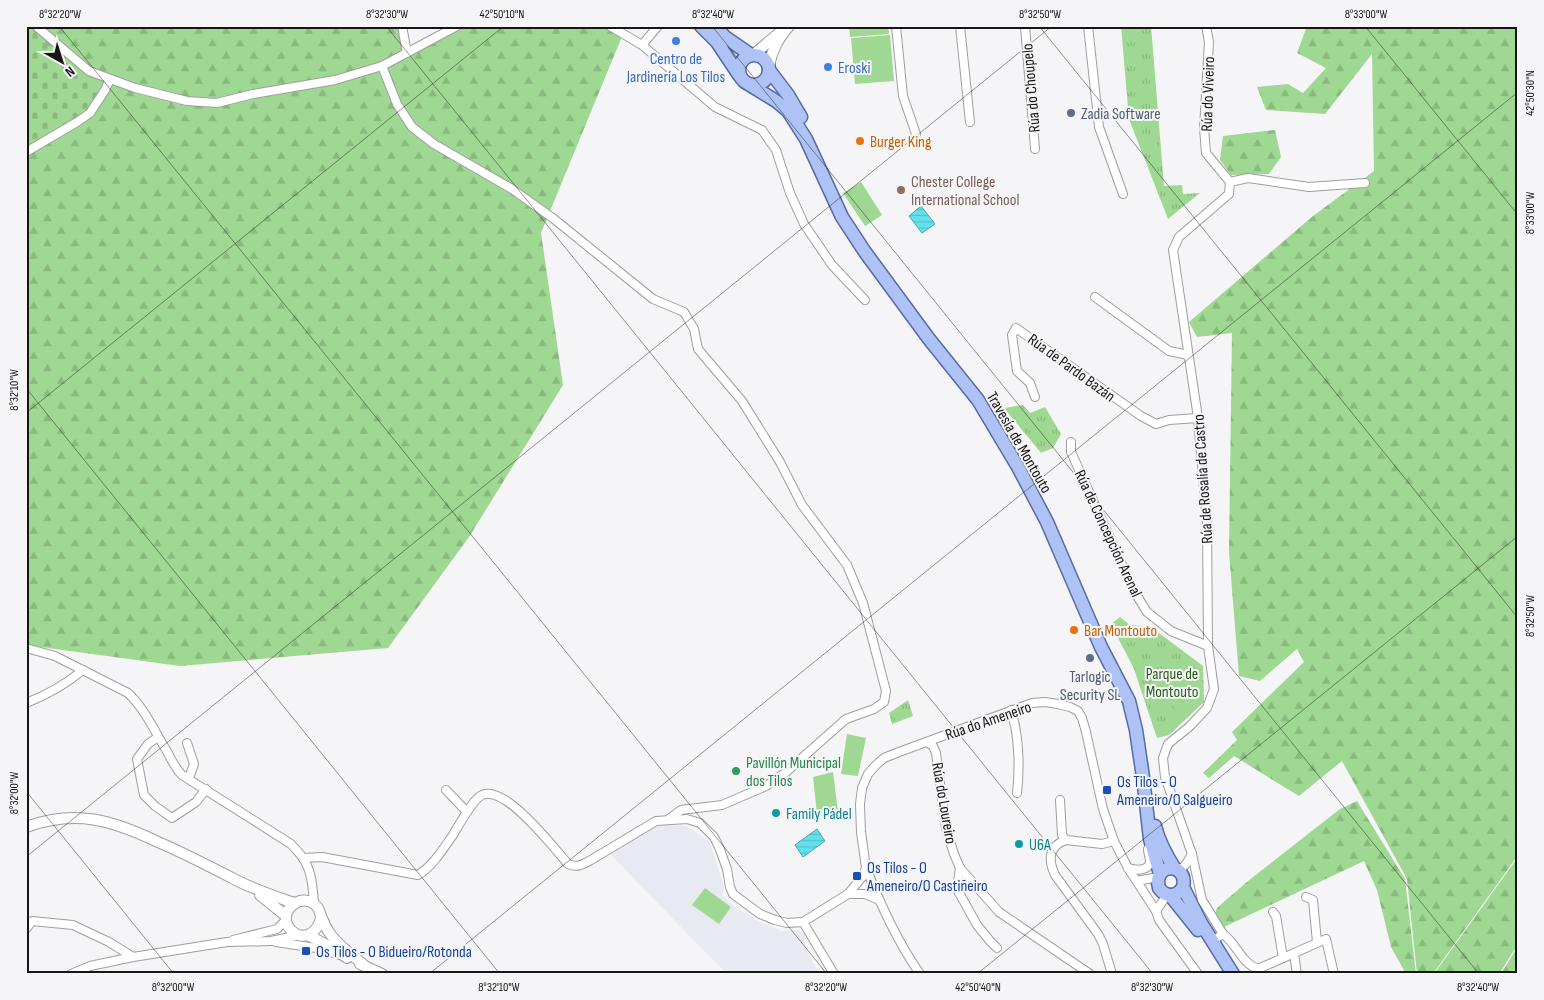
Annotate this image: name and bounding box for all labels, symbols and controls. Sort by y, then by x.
text: 8°32'20"W [39,7,81,22]
text: 8°32'30"W [366,7,408,22]
text: 42°50'10"N [480,7,524,22]
text: 8°32'40"W [692,7,734,22]
text: 8°32'50"W [1019,7,1061,22]
text: 8°33'00"W [1345,7,1387,22]
marker: Centro de Jardinería Los Tilos [670,35,682,47]
north arrow [38,38,88,88]
street label: Rúa do Choupelo [1018,43,1045,133]
place label: Centro de Jardinería Los Tilos [626,50,725,87]
street label: Rúa do Viveiro [1198,56,1219,132]
place label: Eroski [838,59,870,78]
marker: Eroski [822,61,834,73]
text: N [62,63,78,81]
text: 42°50'30"N [1523,70,1538,116]
place label: Zadia Software [1081,105,1161,124]
marker: Zadia Software [1065,107,1077,119]
place label: Burger King [870,133,931,152]
marker: Burger King [854,135,866,147]
place label: Chester College International School [911,173,1019,210]
marker: Chester College International School [895,184,907,196]
text: 8°33'00"W [1523,192,1538,234]
street label: Rúa de Pardo Bazán [1024,330,1119,406]
text: 8°32'10"W [7,369,22,411]
street label: Travesía de Montouto [982,389,1055,497]
street label: Rúa de Rosalía de Castro [1189,414,1217,544]
street label: Rúa de Concepción Arenal [1070,467,1145,600]
text: 8°32'50"W [1523,595,1538,637]
place label: Bar Montouto [1084,622,1157,641]
marker: Bar Montouto [1068,624,1080,636]
marker: Tarlogic Security SL [1084,652,1096,664]
park label: Parque de Montouto [1146,665,1198,702]
place label: Tarlogic Security SL [1060,668,1120,705]
street label: Rúa do Ameneiro [943,698,1034,745]
place label: Pavillón Municipal dos Tilos [746,754,841,791]
street label: Rúa do Loureiro [927,761,960,846]
marker: Pavillón Municipal dos Tilos [730,765,742,777]
text: 8°32'00"W [7,772,22,814]
place label: Os Tilos - O Ameneiro/O Salgueiro [1116,773,1233,810]
marker: Os Tilos - O Ameneiro/O Salgueiro [1101,784,1113,796]
place label: Family Pádel [786,805,852,824]
marker: Family Pádel [770,807,782,819]
place label: U6A [1029,836,1051,855]
marker: U6A [1013,838,1025,850]
place label: Os Tilos - O Ameneiro/O Castiñeiro [866,859,988,896]
marker: Os Tilos - O Ameneiro/O Castiñeiro [851,870,863,882]
place label: Os Tilos - O Bidueiro/Rotonda [316,943,472,962]
marker: Os Tilos - O Bidueiro/Rotonda [300,945,312,957]
text: 8°32'00"W [152,980,194,995]
text: 8°32'10"W [478,980,520,995]
text: 8°32'20"W [805,980,847,995]
text: 42°50'40"N [955,980,1001,995]
text: 8°32'30"W [1131,980,1173,995]
text: 8°32'40"W [1457,980,1499,995]

